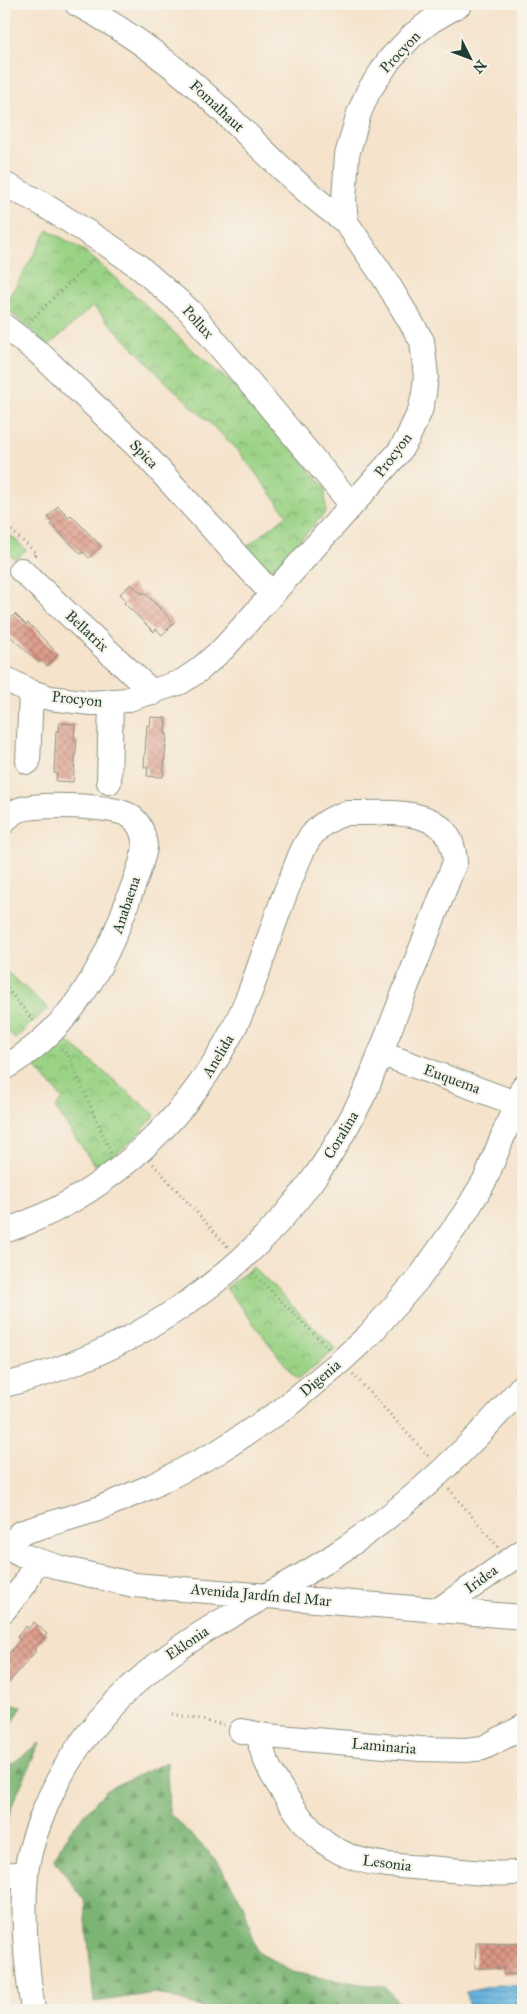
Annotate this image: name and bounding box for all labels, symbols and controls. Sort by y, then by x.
street label: Procyon [376,27,424,77]
north arrow [444,32,494,82]
text: N [469,56,490,77]
street label: Fomalhaut [186,76,249,136]
street label: Pollux [178,302,218,343]
street label: Procyon [371,429,415,481]
street label: Spica [126,436,162,473]
street label: Bellatrix [62,607,113,656]
street label: Procyon [51,687,103,711]
street label: Anabaena [108,874,144,937]
street label: Anelida [198,1031,238,1081]
street label: Euquema [421,1060,483,1099]
street label: Coralina [320,1107,363,1162]
street label: Digenia [296,1355,345,1400]
street label: Iridea [461,1561,501,1597]
street label: Avenida Jardín del Mar [189,1580,332,1611]
street label: Eklonia [162,1622,212,1664]
street label: Laminaria [351,1734,418,1758]
street label: Lesonia [362,1851,413,1875]

